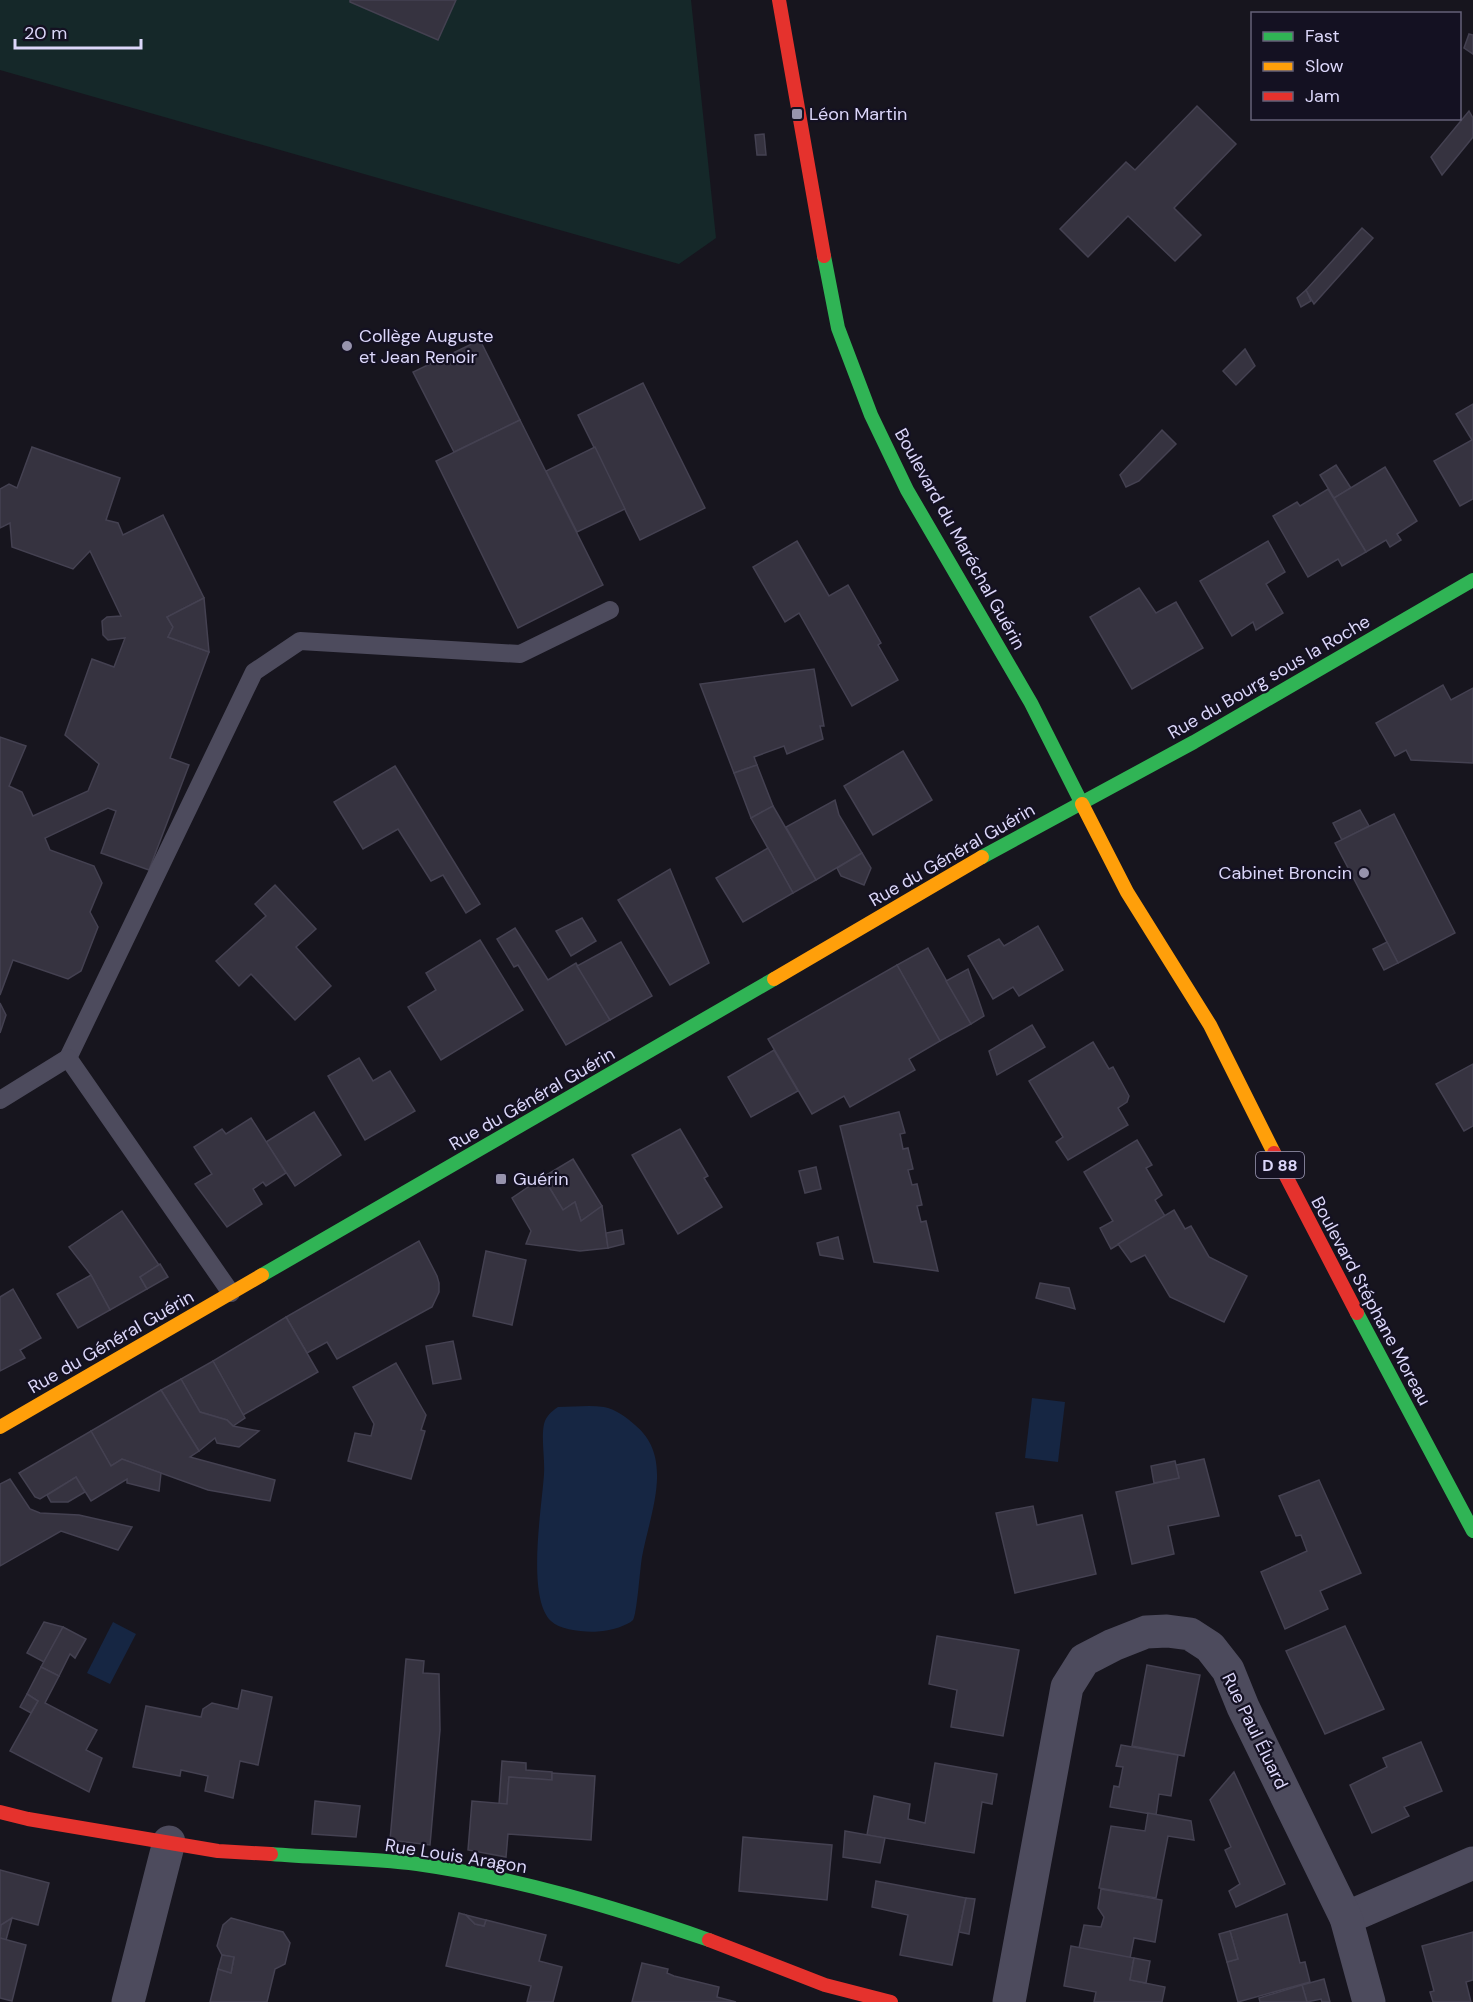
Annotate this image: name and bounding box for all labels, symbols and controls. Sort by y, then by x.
scale bar [15,12,141,50]
legend [1251,12,1461,120]
text: 20 m [24,21,67,45]
text: Fast [1305,24,1340,48]
text: Slow [1305,54,1344,78]
text: Jam [1305,84,1340,108]
place label: Léon Martin [809,102,907,126]
marker: Léon Martin [790,107,804,121]
place label: Collège Auguste et Jean Renoir [359,324,494,369]
marker: Collège Auguste et Jean Renoir [340,339,354,353]
street label: Boulevard du Maréchal Guérin [889,424,1031,654]
street label: Rue du Bourg sous la Roche [1164,609,1374,745]
street label: Rue du Général Guérin [865,798,1039,912]
place label: Cabinet Broncin [1218,861,1352,885]
marker: Cabinet Broncin [1357,866,1371,880]
street label: Rue du Général Guérin [445,1042,619,1156]
road number: D 88 [1256,1152,1304,1178]
place label: Guérin [513,1167,569,1191]
marker: Guérin [494,1172,508,1186]
street label: Boulevard Stéphane Moreau [1306,1192,1436,1410]
street label: Rue du Général Guérin [24,1285,198,1399]
street label: Rue Paul Éluard [1216,1669,1294,1793]
street label: Rue Louis Aragon [383,1833,529,1879]

